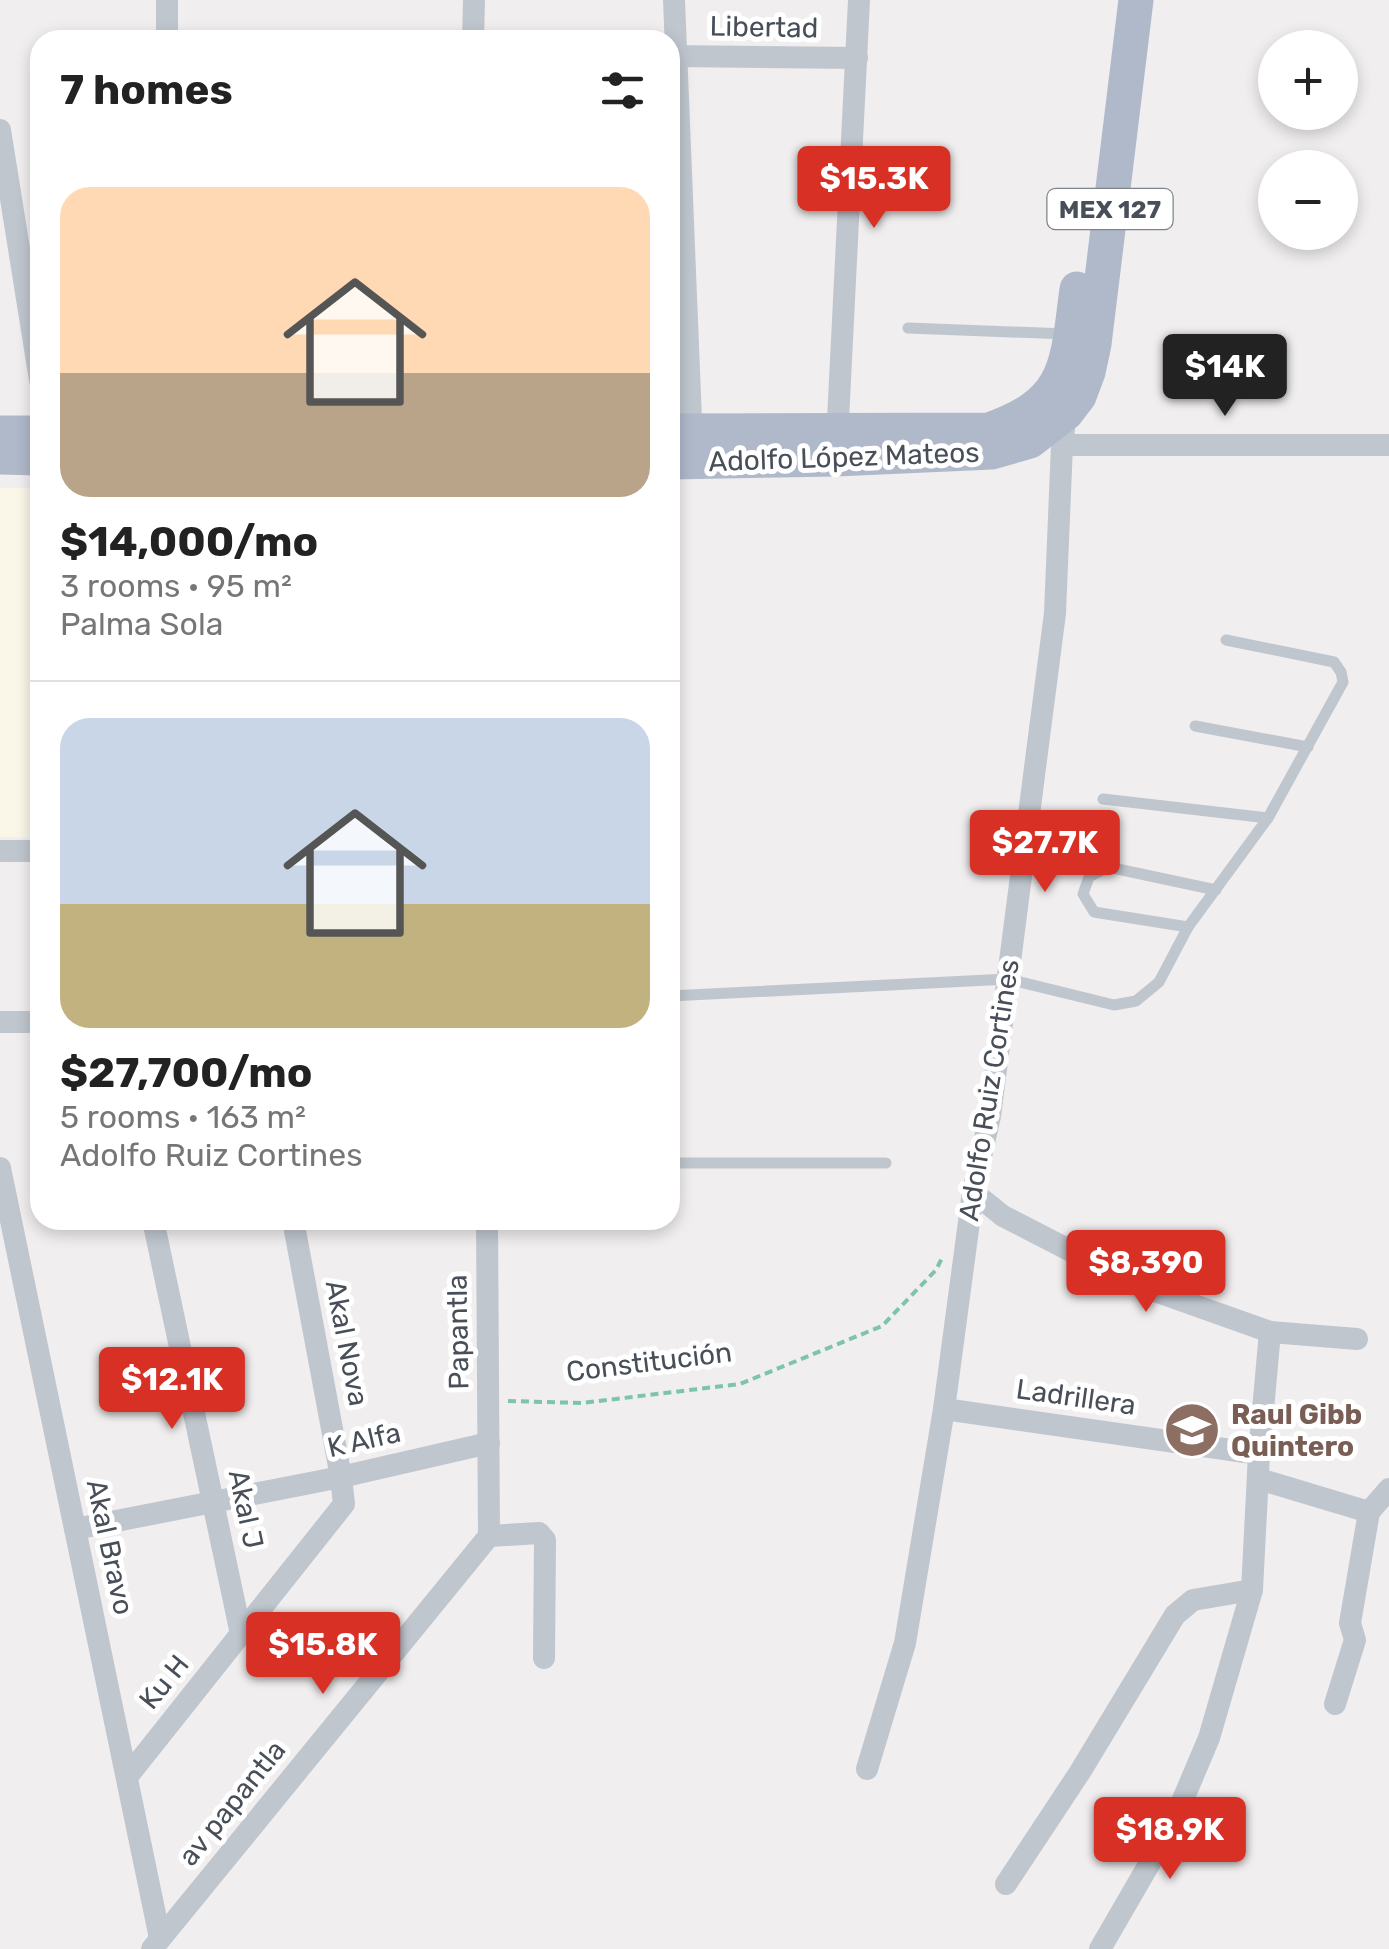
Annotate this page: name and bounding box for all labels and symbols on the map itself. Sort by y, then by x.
street label: Libertad [709,10,819,44]
pin: $15.3K [793,146,955,231]
road number: MEX 127 [1048,189,1172,229]
pin: $14K [1166,334,1284,419]
street label: Adolfo López Mateos [708,436,980,478]
pin: $27.7K [964,810,1126,895]
street label: Adolfo Ruiz Cortines [952,957,1026,1223]
pin: $8,390 [1065,1230,1227,1315]
street label: Papantla [440,1274,476,1390]
street label: Akal Nova [319,1277,375,1409]
street label: Constitución [564,1335,734,1389]
pin: $12.1K [91,1347,253,1432]
street label: Ladrillera [1014,1372,1138,1422]
place label: Raul Gibb Quintero [1231,1398,1362,1463]
school or university icon: Raul Gibb Quintero [1162,1400,1222,1460]
street label: K Alfa [324,1416,404,1464]
street label: Akal J [222,1467,270,1551]
street label: Akal Bravo [80,1476,140,1618]
pin: $15.8K [242,1612,404,1697]
street label: Ku H [132,1648,196,1716]
street label: av papantla [172,1734,292,1872]
pin: $18.9K [1089,1797,1251,1882]

